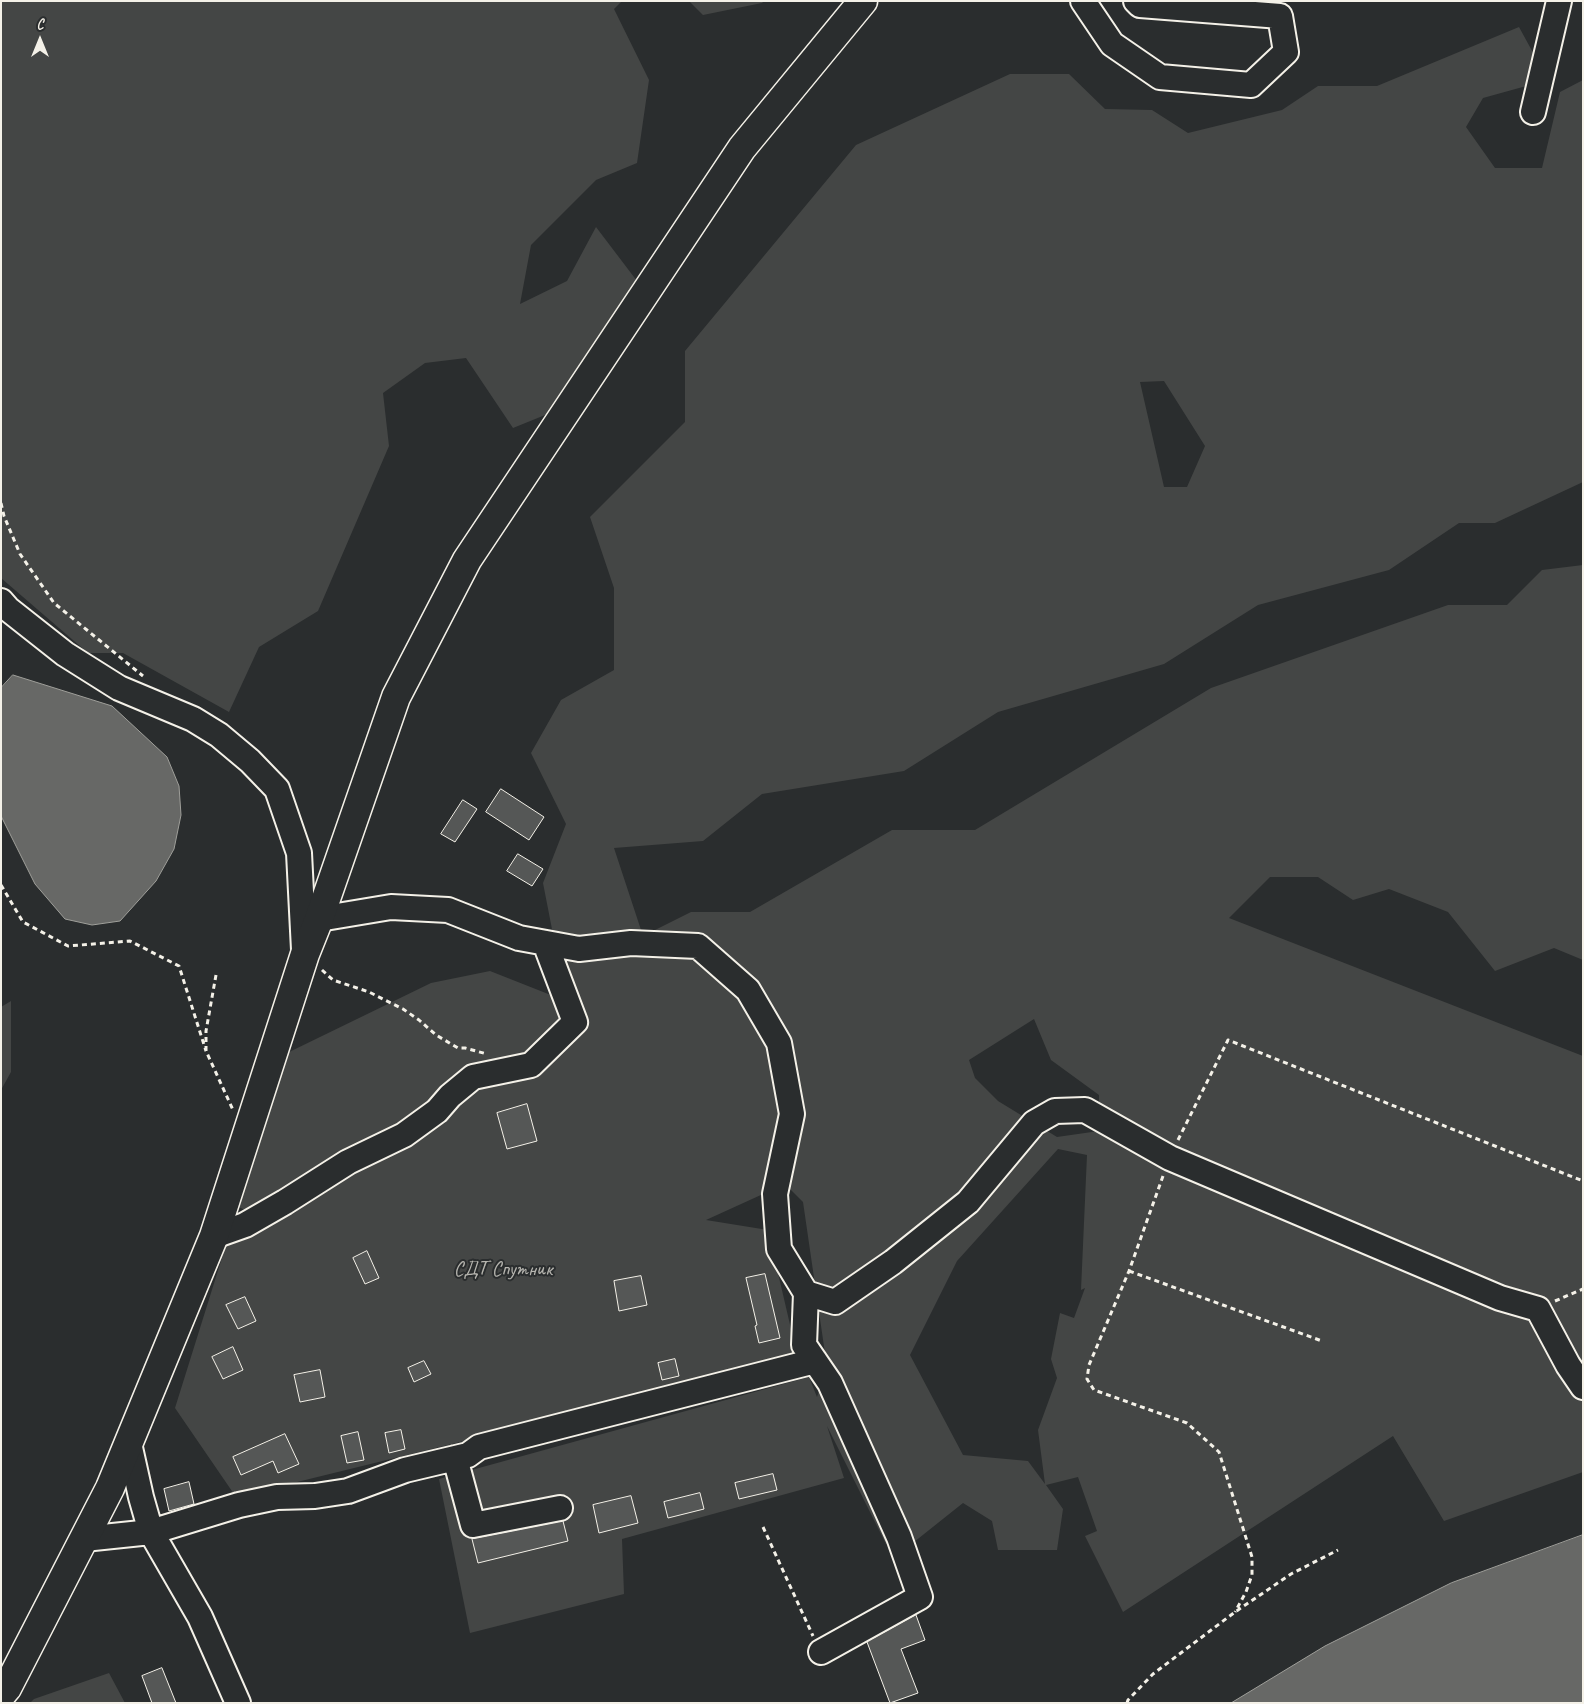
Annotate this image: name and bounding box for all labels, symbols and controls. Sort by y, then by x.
north arrow [15,15,65,65]
text: С [37,16,43,33]
park label: СДТ Спутник [454,1258,552,1282]

